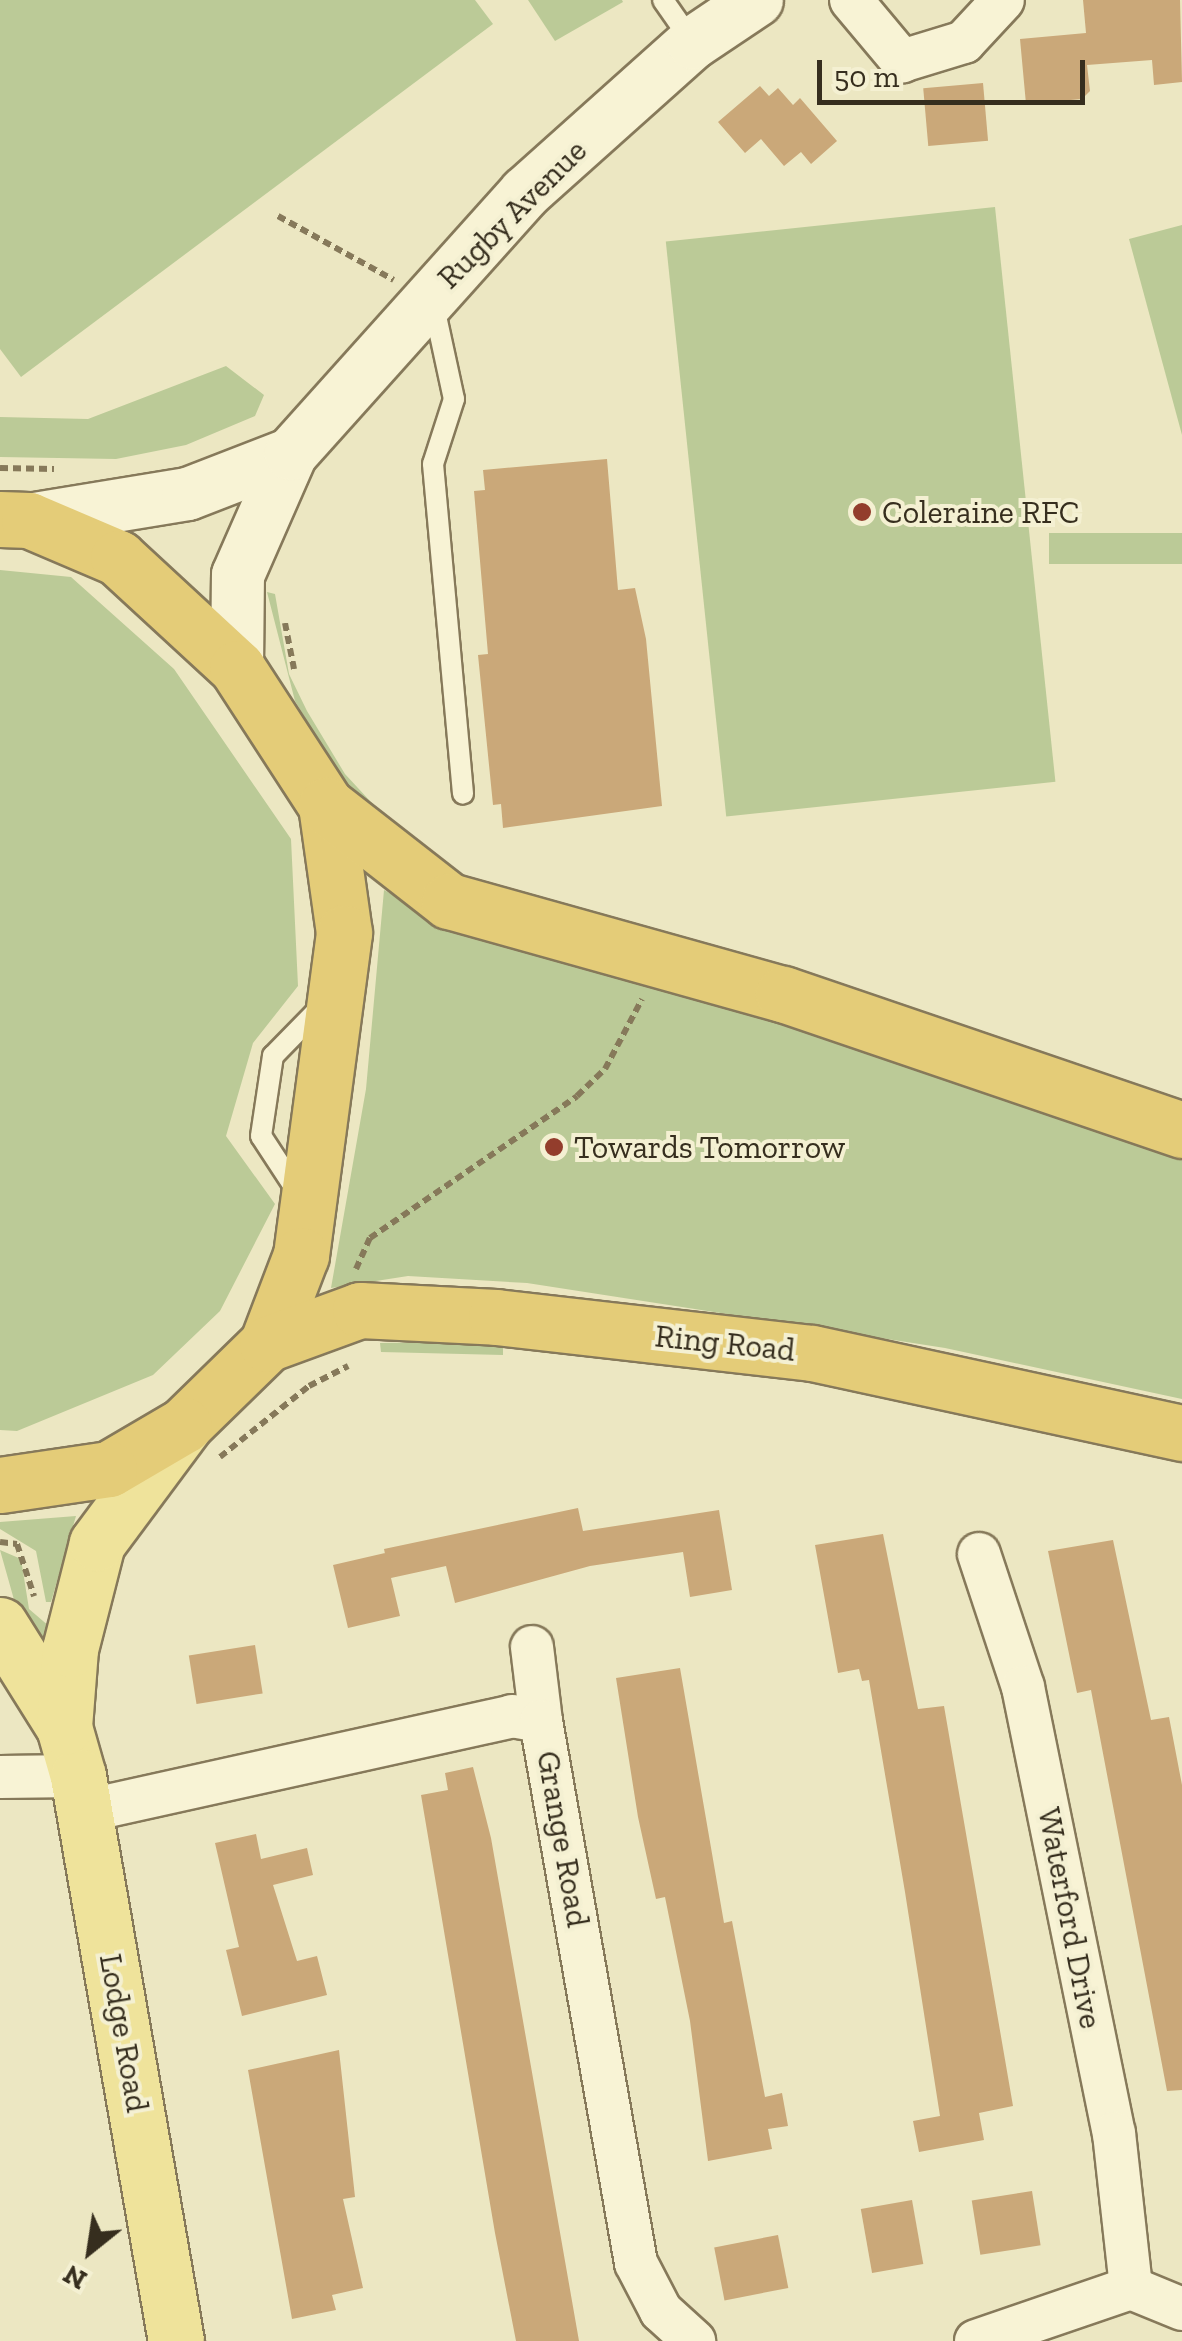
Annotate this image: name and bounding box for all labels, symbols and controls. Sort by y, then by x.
scale bar [822,40,1090,102]
text: 50 m [834,59,899,95]
street label: Rugby Avenue [429,131,595,297]
place label: Coleraine RFC [882,493,1079,531]
marker: Coleraine RFC [851,501,873,523]
place label: Towards Tomorrow [574,1128,846,1166]
marker: Towards Tomorrow [543,1136,565,1158]
street label: Ring Road [653,1317,797,1369]
street label: Grange Road [529,1748,597,1930]
street label: Waterford Drive [1030,1804,1110,2032]
street label: Lodge Road [91,1951,157,2115]
north arrow [40,2201,140,2301]
text: N [57,2258,92,2297]

